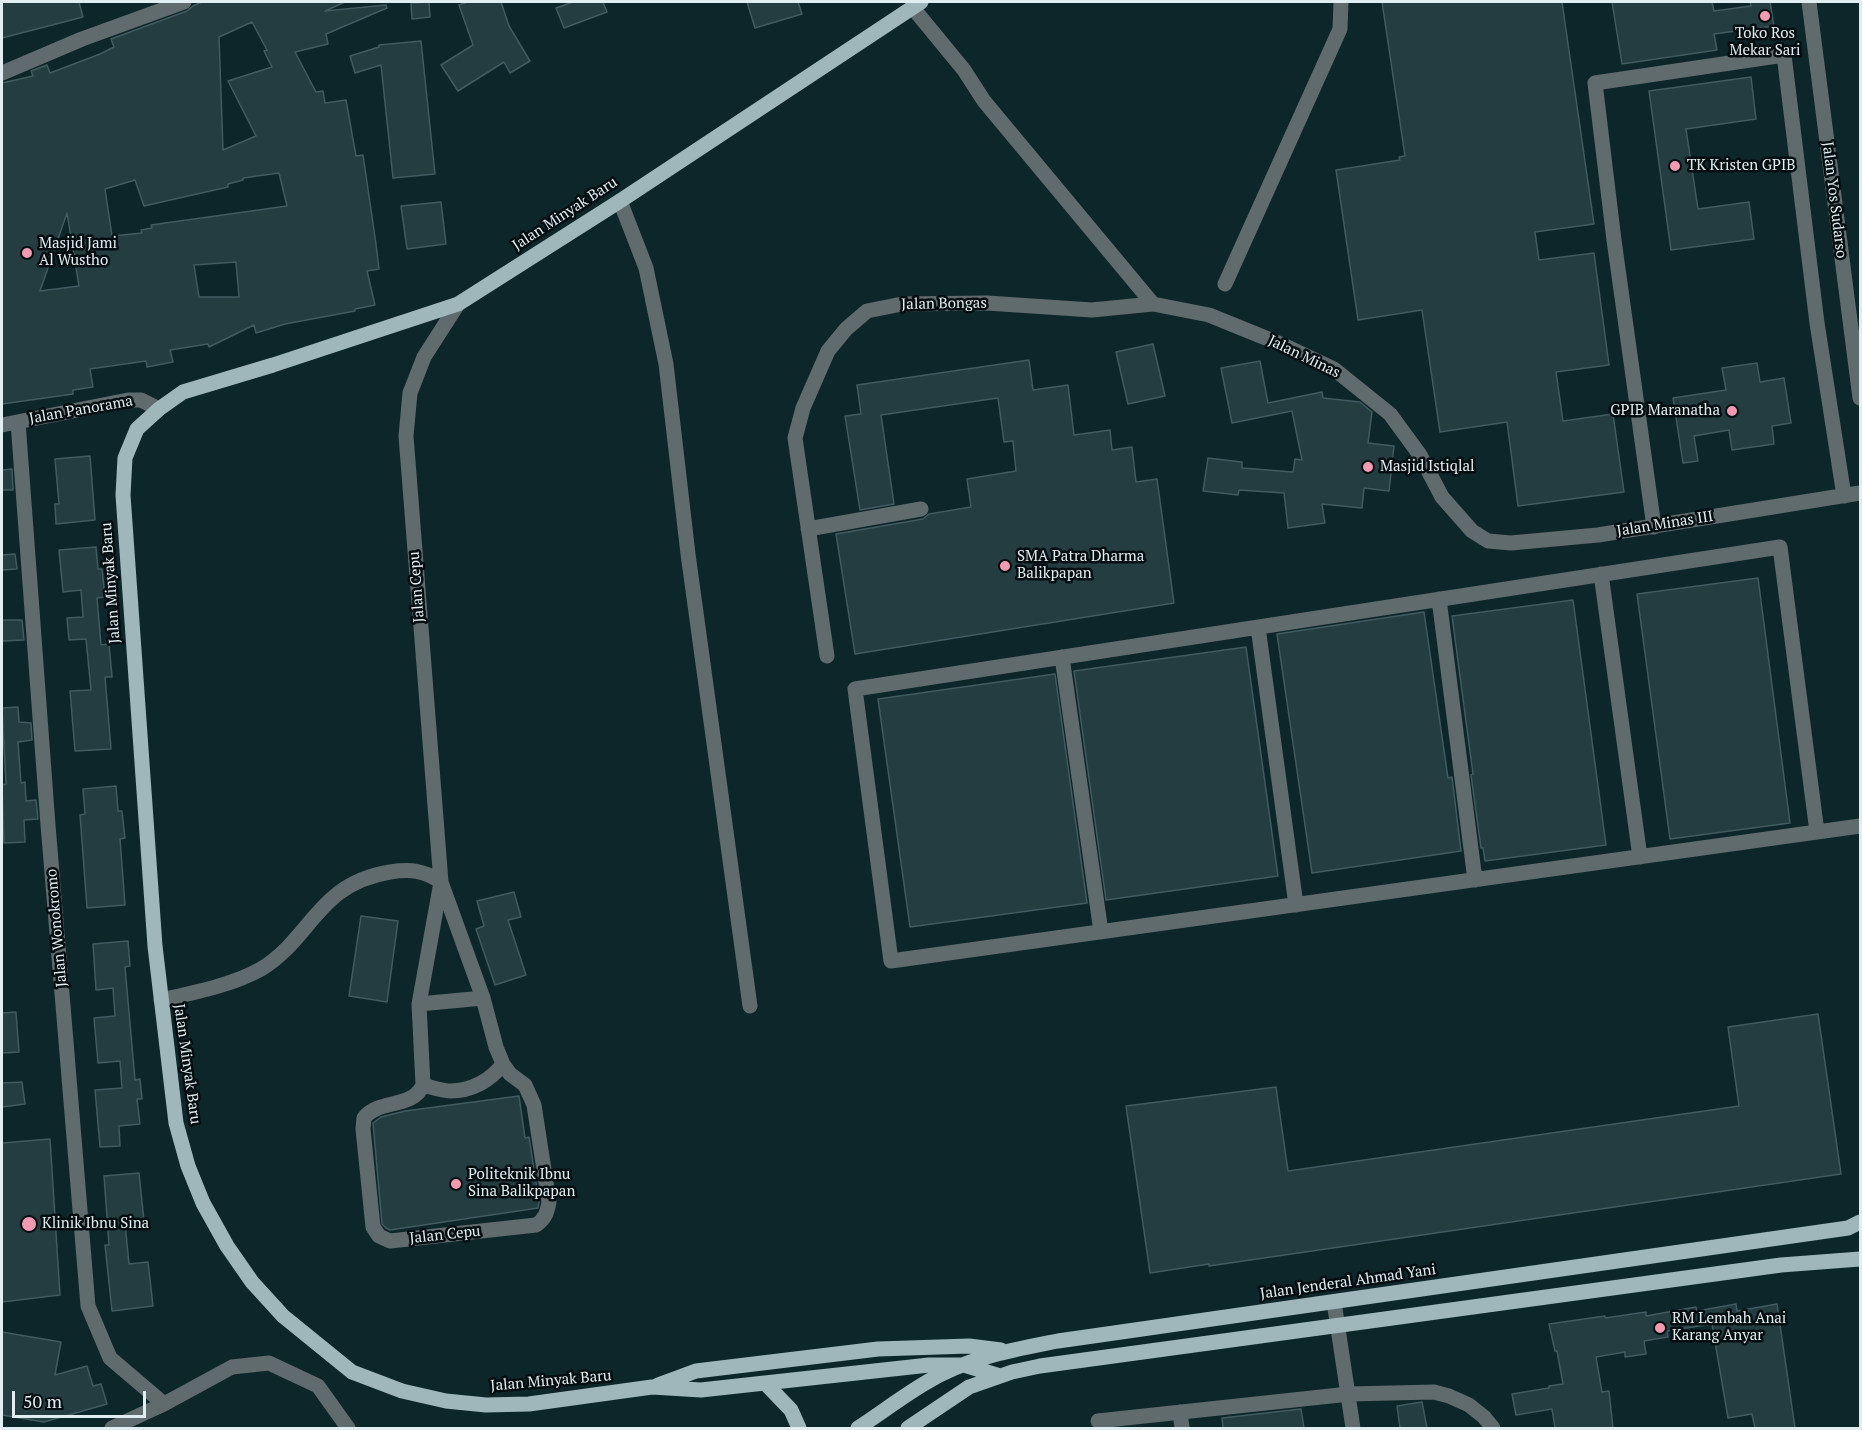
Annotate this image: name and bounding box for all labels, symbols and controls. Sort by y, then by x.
marker: Toko Ros Mekar Sari [1758,9,1772,23]
place label: Toko Ros Mekar Sari [1729,25,1801,60]
street label: Jalan Yos Sudarso [1818,141,1850,259]
place label: TK Kristen GPIB [1687,157,1796,175]
marker: TK Kristen GPIB [1668,159,1682,173]
street label: Jalan Minyak Baru [509,173,621,255]
place label: Masjid Jami Al Wustho [39,235,117,270]
marker: Masjid Jami Al Wustho [20,246,34,260]
street label: Jalan Bongas [901,294,987,314]
street label: Jalan Minas [1265,332,1343,382]
street label: Jalan Panorama [28,392,134,428]
place label: GPIB Maranatha [1610,402,1720,420]
marker: GPIB Maranatha [1725,404,1739,418]
place label: Masjid Istiqlal [1380,458,1475,476]
marker: Masjid Istiqlal [1361,460,1375,474]
street label: Jalan Minas III [1616,507,1714,541]
street label: Jalan Minyak Baru [98,522,124,644]
place label: SMA Patra Dharma Balikpapan [1017,548,1144,583]
street label: Jalan Cepu [406,551,428,623]
marker: SMA Patra Dharma Balikpapan [998,559,1012,573]
street label: Jalan Wonokromo [43,868,71,988]
street label: Jalan Minyak Baru [170,1003,204,1125]
place label: Politeknik Ibnu Sina Balikpapan [468,1166,575,1201]
marker: Politeknik Ibnu Sina Balikpapan [449,1177,463,1191]
marker: Klinik Ibnu Sina [20,1215,38,1233]
place label: Klinik Ibnu Sina [42,1215,149,1233]
street label: Jalan Cepu [409,1222,481,1248]
street label: Jalan Jenderal Ahmad Yani [1259,1261,1437,1303]
place label: RM Lembah Anai Karang Anyar [1672,1310,1786,1345]
marker: RM Lembah Anai Karang Anyar [1653,1321,1667,1335]
street label: Jalan Minyak Baru [490,1367,612,1395]
scale bar [15,1379,148,1417]
text: 50 m [23,1389,62,1413]

